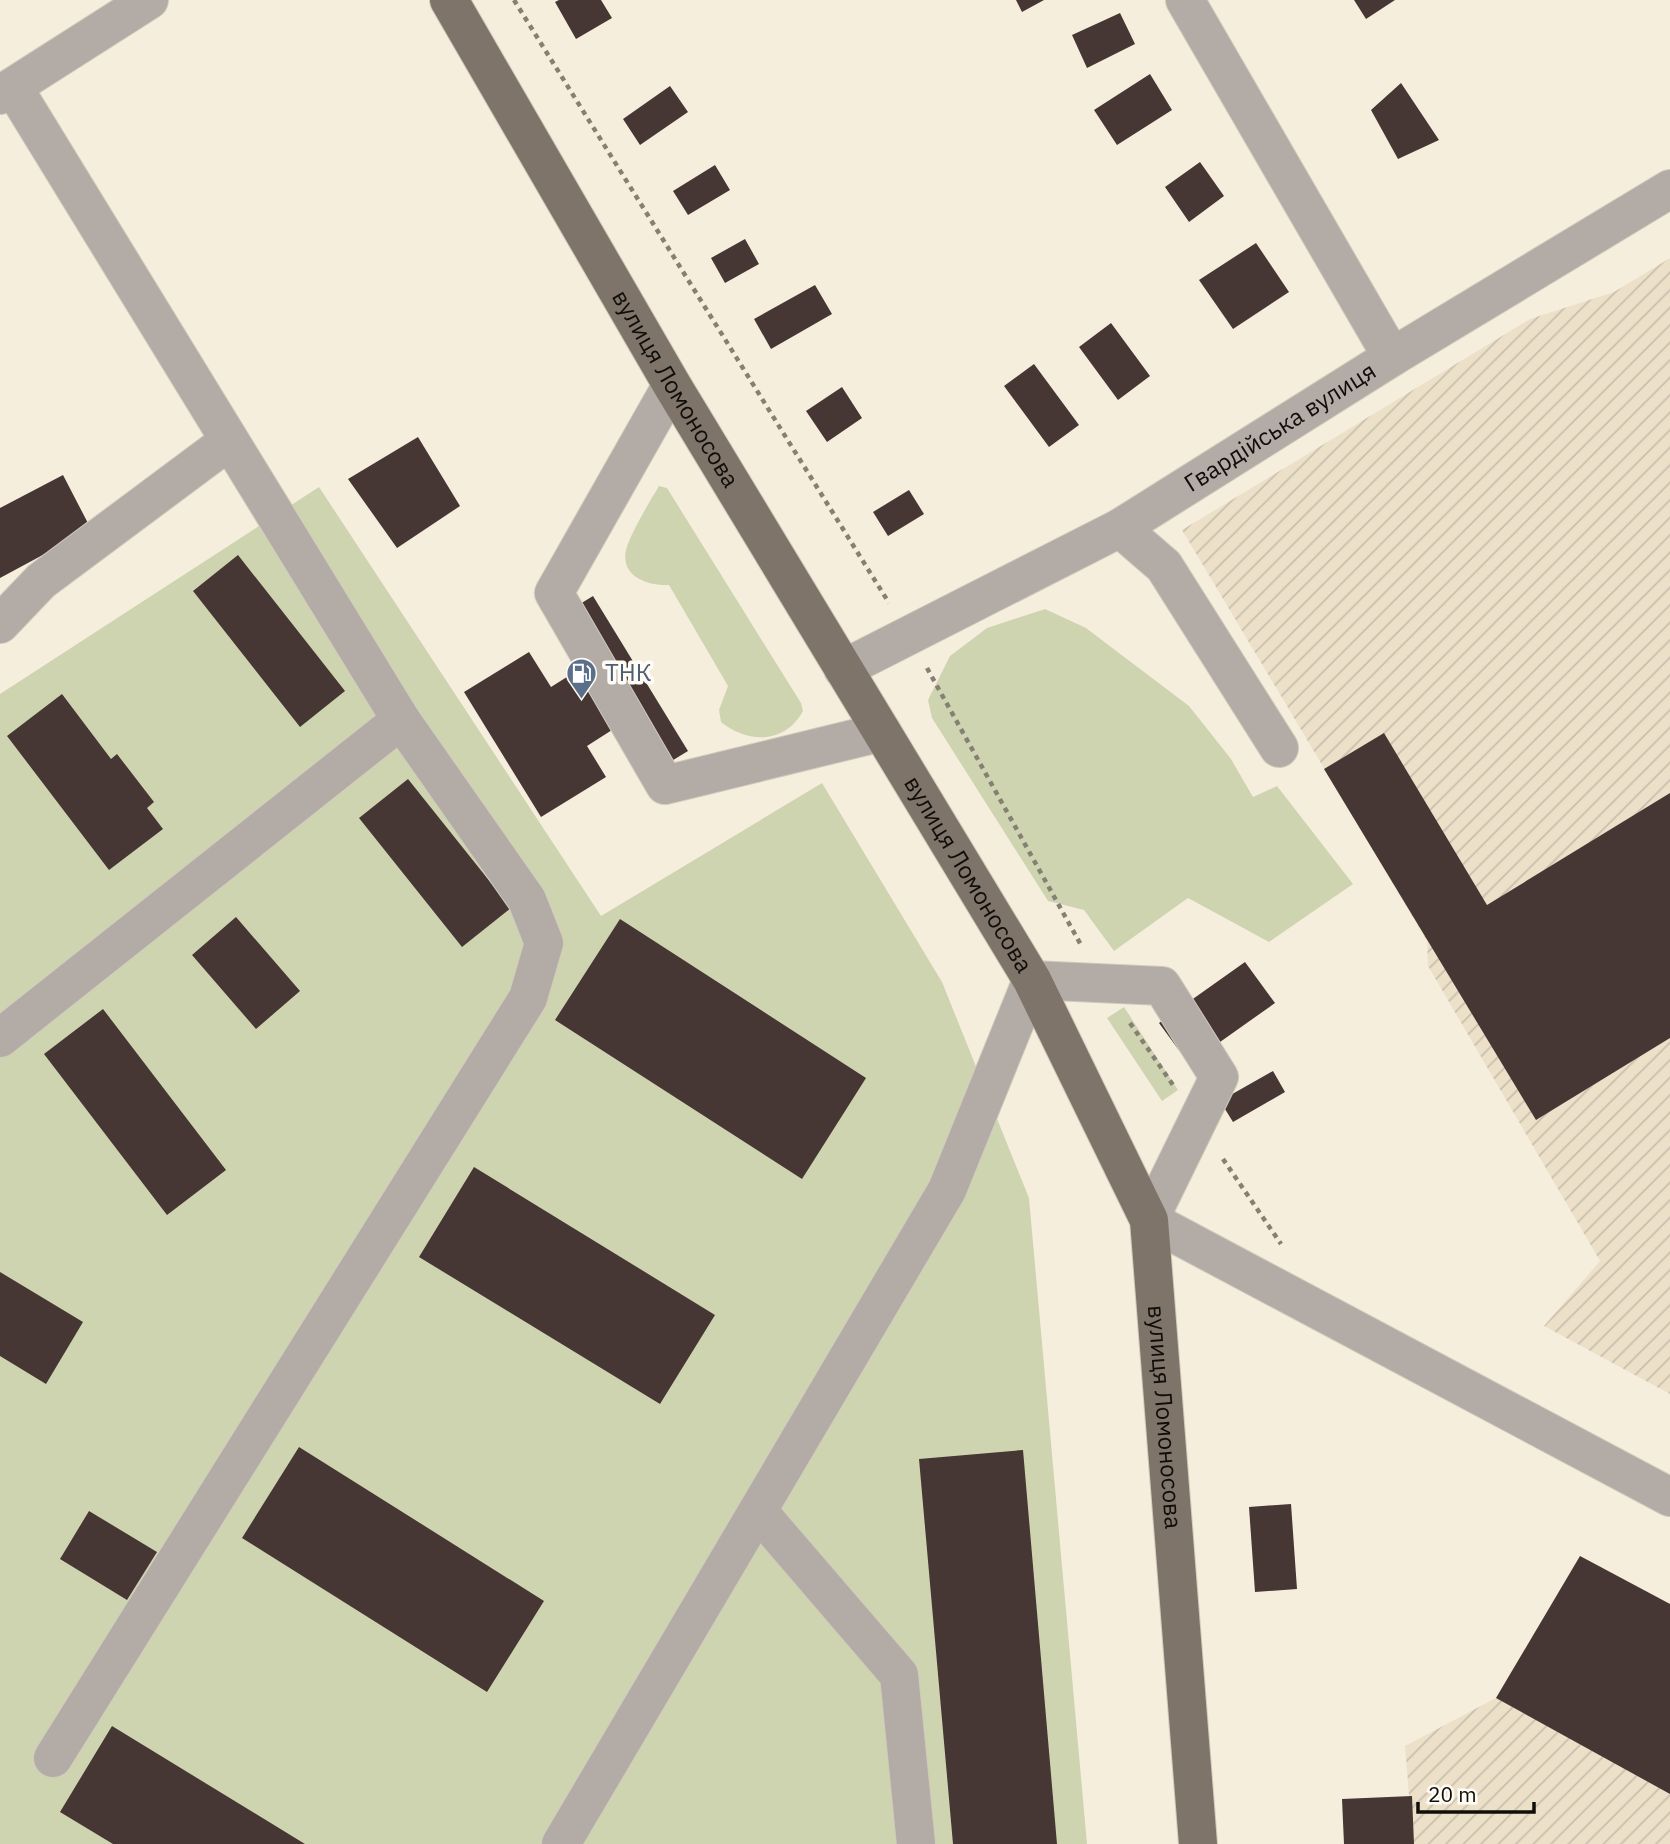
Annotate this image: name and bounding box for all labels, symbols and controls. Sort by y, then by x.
street label: вулиця Ломоносова [605,284,747,493]
street label: Гвардійська вулиця [1178,354,1382,499]
fuel station icon: ТНК [565,656,599,700]
place label: ТНК [605,656,652,688]
street label: вулиця Ломоносова [897,770,1041,978]
street label: вулиця Ломоносова [1141,1304,1190,1530]
scale bar [1418,1770,1534,1814]
text: 20 m [1428,1780,1477,1808]

